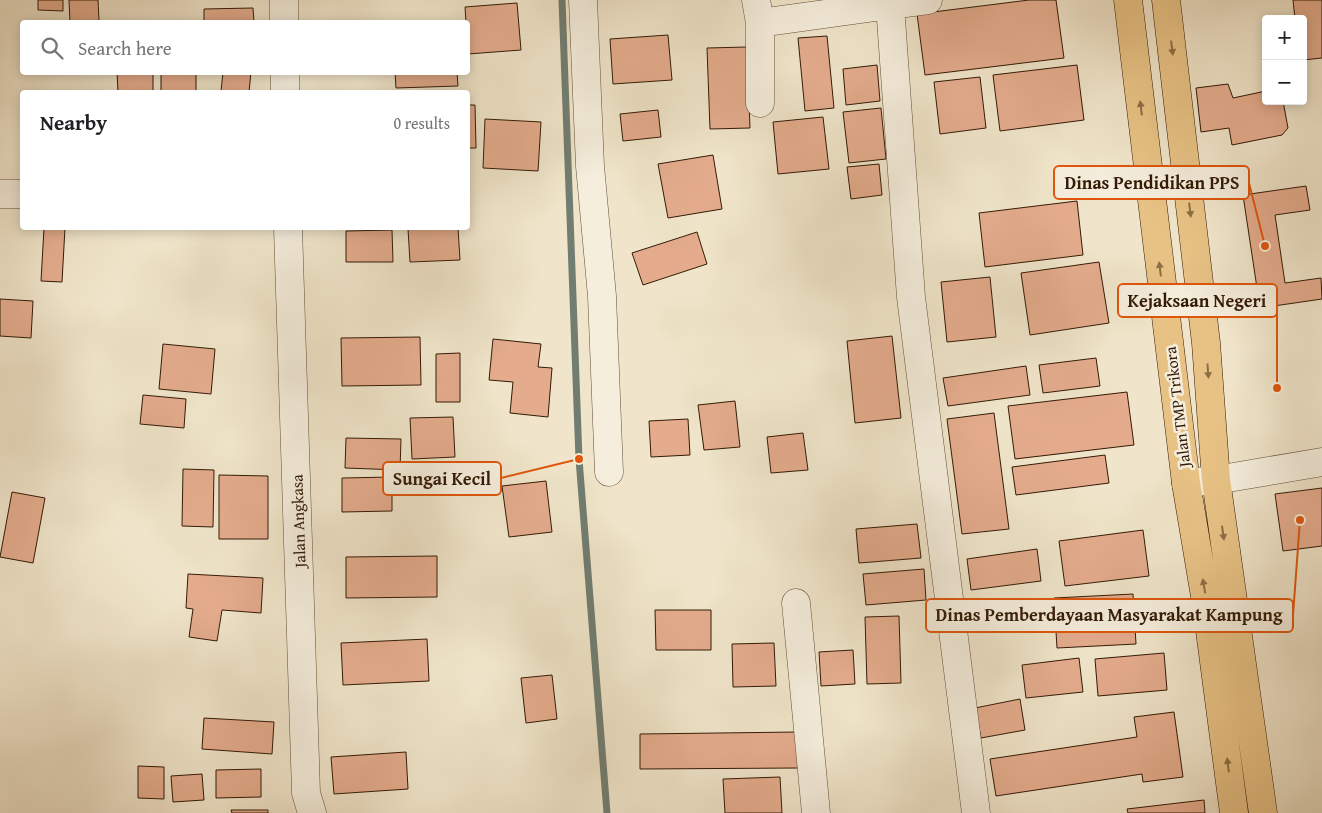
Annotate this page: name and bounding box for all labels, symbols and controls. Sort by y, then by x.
map controls [1262,15,1307,105]
button: + [1262,15,1307,60]
search box [20,20,470,75]
icon: search [38,34,66,62]
text: Search here [78,34,172,62]
one-way arrow [1168,41,1176,57]
button: − [1262,60,1307,105]
one-way arrow [1137,100,1145,116]
text: Nearby [40,107,107,138]
text: 0 results [393,111,450,135]
callout: Dinas Pendidikan PPS [1054,166,1249,199]
text: Dinas Pendidikan PPS [1064,169,1240,196]
one-way arrow [1187,202,1195,218]
one-way arrow [1156,261,1164,277]
callout: Kejaksaan Negeri [1118,284,1277,317]
text: Kejaksaan Negeri [1128,287,1267,314]
street label: Jalan TMP Trikora [1158,345,1197,471]
one-way arrow [1205,364,1213,380]
callout: Sungai Kecil [383,462,501,495]
text: Sungai Kecil [393,465,492,492]
street label: Jalan Angkasa [284,473,312,570]
one-way arrow [1220,525,1228,541]
one-way arrow [1199,578,1207,594]
callout: Dinas Pemberdayaan Masyarakat Kampung [926,599,1293,632]
text: Dinas Pemberdayaan Masyarakat Kampung [936,601,1283,628]
one-way arrow [1224,756,1232,772]

